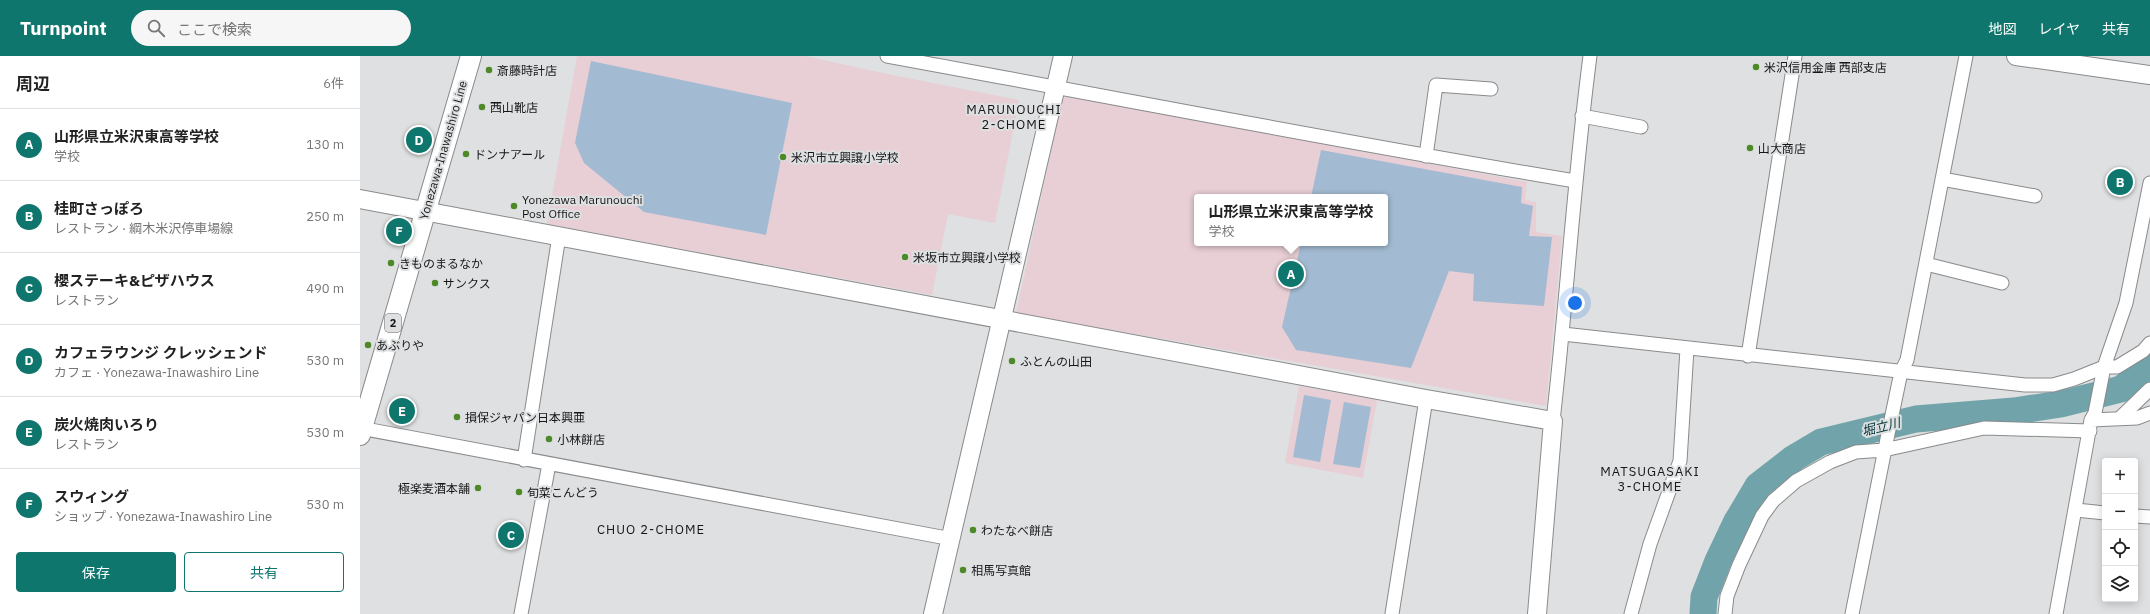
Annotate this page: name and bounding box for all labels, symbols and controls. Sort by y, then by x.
search box [131,10,411,46]
text: Turnpoint [20,16,107,40]
icon: search [145,17,167,39]
text: ここで検索 [177,20,252,39]
text: 地図 [1988,20,2016,38]
text: レイヤ [2038,20,2080,38]
text: 共有 [2102,20,2130,38]
place label: 米沢信用金庫 西部支店 [1764,60,1887,75]
marker: 米沢信用金庫 西部支店 [1751,62,1761,72]
place label: 斎藤時計店 [497,63,557,78]
marker: 斎藤時計店 [484,65,494,75]
text: 周辺 [16,73,50,95]
text: 6件 [323,75,344,92]
street label: Yonezawa-Inawashiro Line [416,78,470,221]
place label: 西山靴店 [490,100,538,115]
district label: MARUNOUCHI 2-CHOME [966,101,1062,133]
marker: 西山靴店 [477,102,487,112]
pin: D [406,125,432,155]
text: 山形県立米沢東高等学校 [54,127,219,146]
text: A [25,136,33,153]
text: 130 m [306,136,344,153]
place label: 山大商店 [1758,141,1806,156]
marker: 山大商店 [1745,143,1755,153]
place label: ドンナアール [474,147,545,162]
text: 学校 [54,148,80,165]
marker: ドンナアール [461,149,471,159]
place label: 米沢市立興譲小学校 [791,150,899,165]
marker: 米沢市立興譲小学校 [778,152,788,162]
pin: B [2107,167,2133,197]
place label: Yonezawa Marunouchi Post Office [522,192,642,221]
popup [1194,194,1388,246]
text: 桂町さっぽろ [54,199,144,218]
marker: Yonezawa Marunouchi Post Office [509,201,519,211]
text: 山形県立米沢東高等学校 [1208,202,1374,221]
text: B [25,208,33,225]
text: 250 m [306,208,344,225]
pin: F [386,216,412,246]
text: レストラン · 綱木米沢停車場線 [54,220,233,237]
text: 学校 [1208,223,1235,240]
place label: 米坂市立興譲小学校 [913,250,1021,265]
marker: 米坂市立興譲小学校 [900,252,910,262]
place label: きものまるなか [399,256,483,271]
marker: きものまるなか [386,258,396,268]
pin: A [1278,259,1304,289]
text: 櫻ステーキ&ピザハウス [54,271,215,290]
place label: サンクス [443,276,491,291]
marker: サンクス [430,278,440,288]
text: C [25,280,33,297]
text: 490 m [306,280,344,297]
text: レストラン [54,292,119,309]
your location [1565,293,1585,313]
road number: 2 [385,314,401,332]
place label: あぶりや [376,338,424,353]
marker: あぶりや [363,340,373,350]
text: カフェラウンジ クレッシェンド [54,343,268,362]
text: D [24,352,34,369]
text: 530 m [306,352,344,369]
place label: ふとんの山田 [1020,354,1092,369]
marker: ふとんの山田 [1007,356,1017,366]
text: カフェ · Yonezawa-Inawashiro Line [54,364,259,381]
pin: E [389,396,415,426]
place label: 損保ジャパン日本興亜 [465,410,585,425]
marker: 損保ジャパン日本興亜 [452,412,462,422]
water label: 堀立川 [1860,414,1904,440]
text: 炭火焼肉いろり [54,415,159,434]
text: E [25,424,33,441]
text: 530 m [306,424,344,441]
place label: 小林餅店 [557,432,605,447]
marker: 小林餅店 [544,434,554,444]
text: レストラン [54,436,119,453]
map controls [2102,458,2138,602]
button: + [2102,458,2138,494]
district label: MATSUGASAKI 3-CHOME [1600,463,1700,495]
place label: 極楽麦酒本舗 [398,481,470,496]
marker: 極楽麦酒本舗 [473,483,483,493]
place label: 旬菜こんどう [527,485,599,500]
text: スウィング [54,487,129,506]
marker: 旬菜こんどう [514,487,524,497]
button: − [2102,494,2138,530]
text: F [25,496,33,513]
text: 530 m [306,496,344,513]
text: ショップ · Yonezawa-Inawashiro Line [54,508,272,525]
pin: C [498,520,524,550]
district label: CHUO 2-CHOME [597,521,705,538]
place label: わたなべ餅店 [981,523,1053,538]
marker: わたなべ餅店 [968,525,978,535]
button: locate [2102,530,2138,566]
button: 保存 [16,552,176,592]
button: 共有 [184,552,344,592]
place label: 相馬写真館 [971,563,1031,578]
marker: 相馬写真館 [958,565,968,575]
button: layers [2102,566,2138,602]

